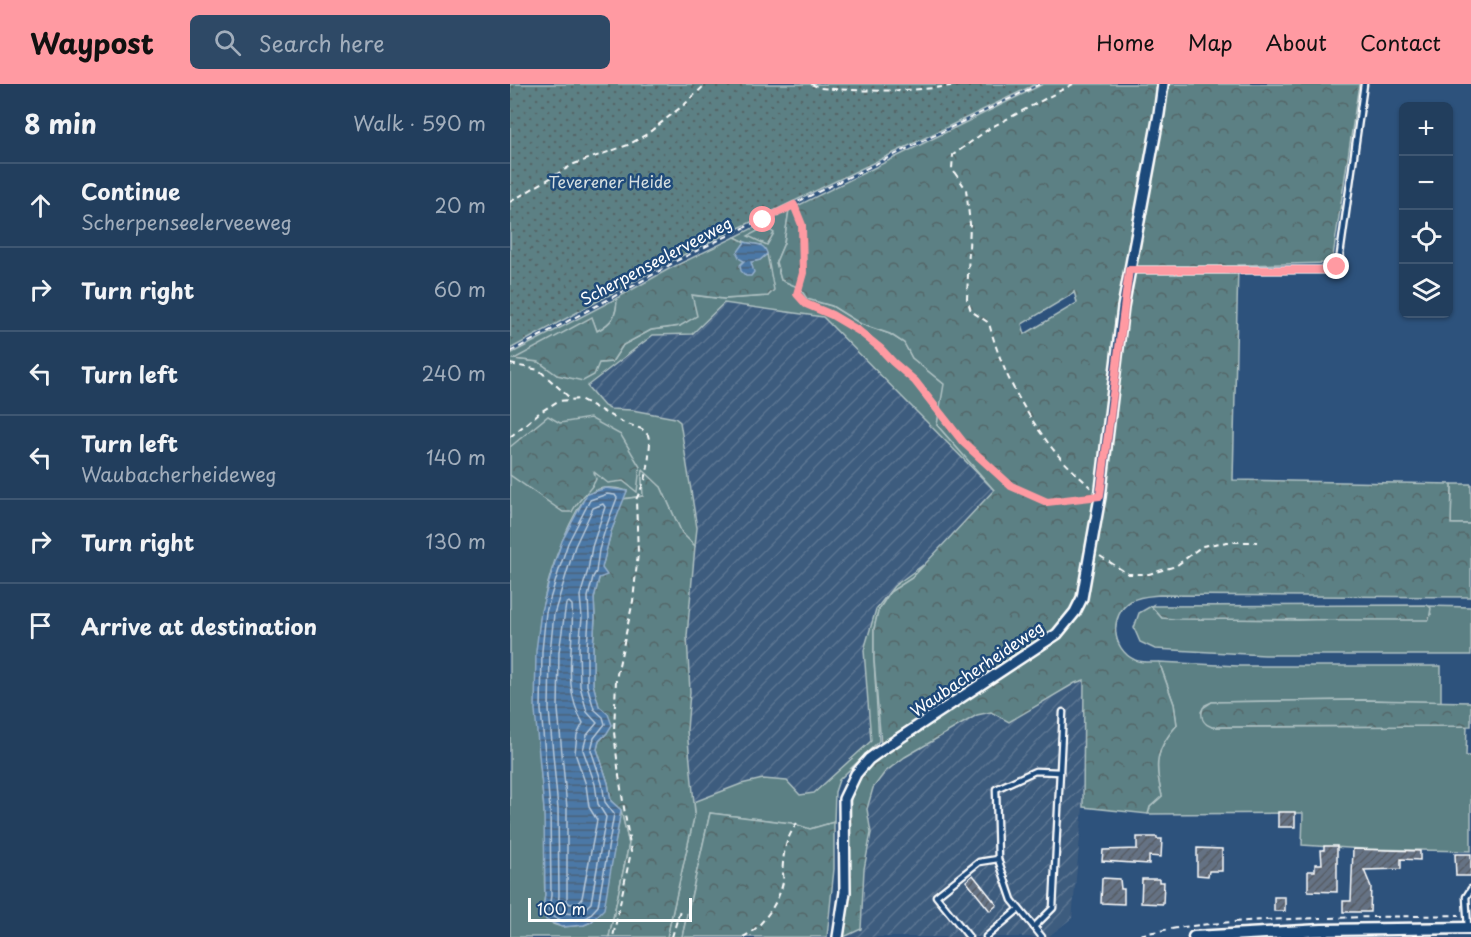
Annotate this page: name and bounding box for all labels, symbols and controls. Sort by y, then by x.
search box [190,15,610,69]
text: Waypost [30,21,154,64]
icon: search [211,26,244,59]
text: Search here [259,26,385,59]
text: Home [1096,26,1155,58]
text: Map [1188,26,1233,58]
text: About [1266,26,1327,58]
text: Contact [1360,26,1441,58]
map controls [1399,102,1453,318]
button: + [1399,102,1453,156]
text: 8 min [24,104,97,143]
text: Walk · 590 m [353,108,486,138]
button: − [1399,156,1453,210]
park label: Teverener Heide [548,169,672,193]
text: Continue [81,174,180,207]
icon: ahead [24,189,57,222]
text: 20 m [434,190,486,220]
route start [749,206,775,232]
text: Scherpenseelerveeweg [81,207,292,237]
street label: Scherpenseelerveeweg [575,210,736,310]
button: locate [1399,210,1453,264]
route end [1323,253,1349,279]
button: layers [1399,264,1453,318]
icon: right [24,273,57,306]
text: Turn right [81,273,194,306]
text: 60 m [434,274,486,304]
icon: left [24,357,57,390]
text: Turn left [81,357,178,390]
text: 240 m [421,358,486,388]
text: Turn left [81,426,178,459]
icon: left [24,441,57,474]
text: 140 m [426,442,486,472]
text: Waubacherheideweg [81,459,277,489]
icon: right [24,525,57,558]
text: Turn right [81,525,194,558]
text: 130 m [426,526,486,556]
icon: arrive [24,609,57,642]
text: Arrive at destination [81,609,317,642]
street label: Waubacherheideweg [905,614,1048,722]
scale bar [528,895,692,922]
text: 100 m [537,896,586,920]

